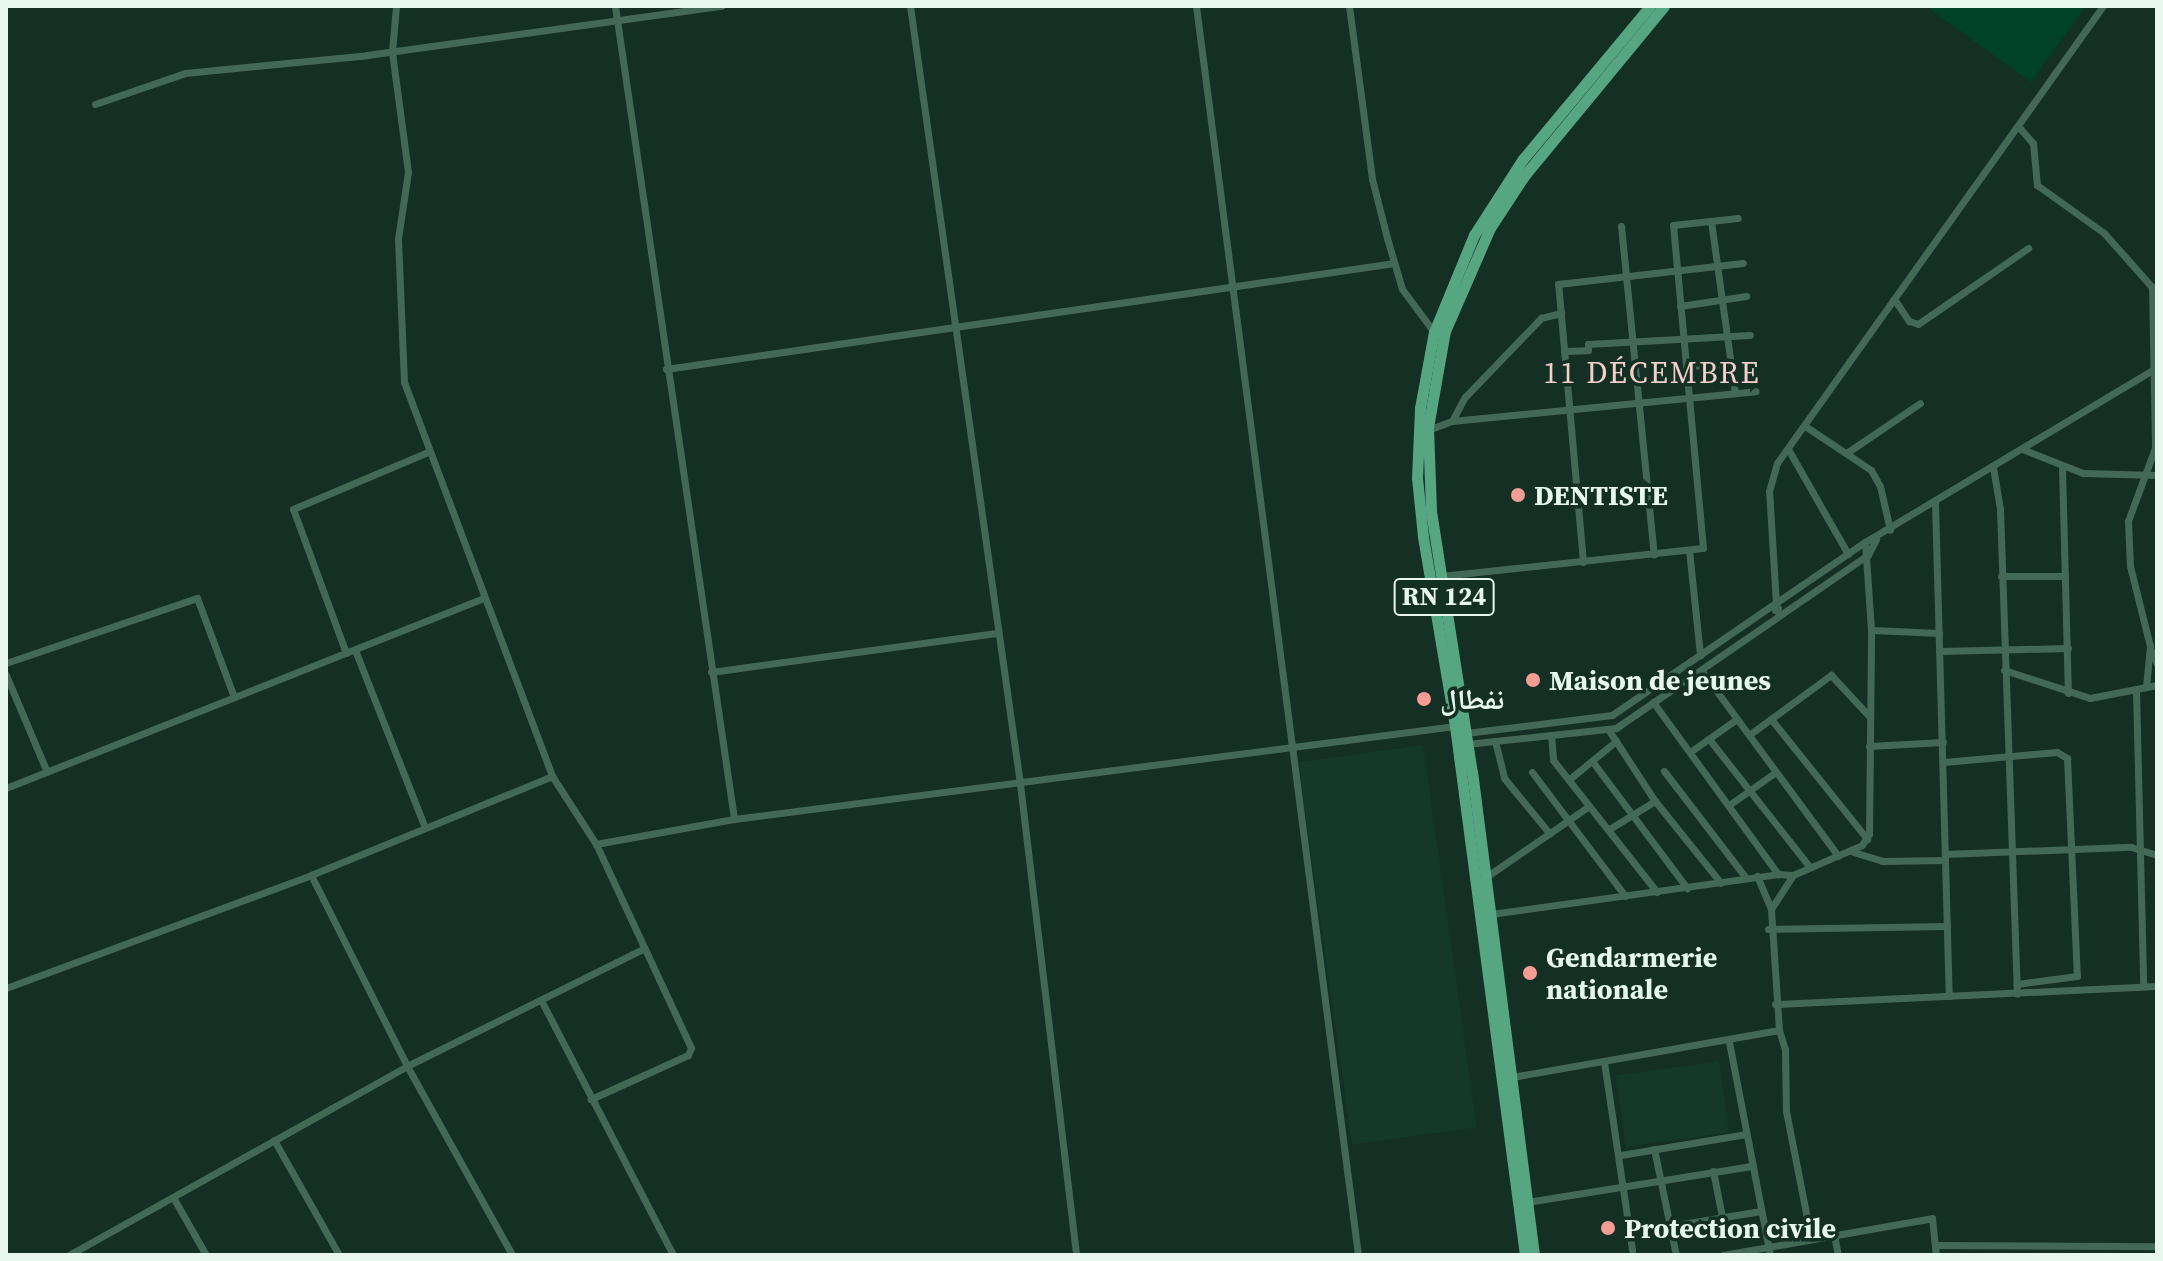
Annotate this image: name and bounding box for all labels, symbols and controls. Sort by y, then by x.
district label: 11 DÉCEMBRE [1543,355,1761,391]
place label: DENTISTE [1534,478,1668,512]
marker: DENTISTE [1509,486,1527,504]
road number: RN 124 [1392,575,1496,619]
place label: Maison de jeunes [1549,663,1771,697]
marker: Maison de jeunes [1524,671,1542,689]
place label: نفطال [1440,682,1504,716]
marker: نفطال [1415,690,1433,708]
place label: Gendarmerie nationale [1546,940,1717,1006]
marker: Gendarmerie nationale [1521,964,1539,982]
place label: Protection civile [1624,1211,1836,1245]
marker: Protection civile [1599,1219,1617,1237]

